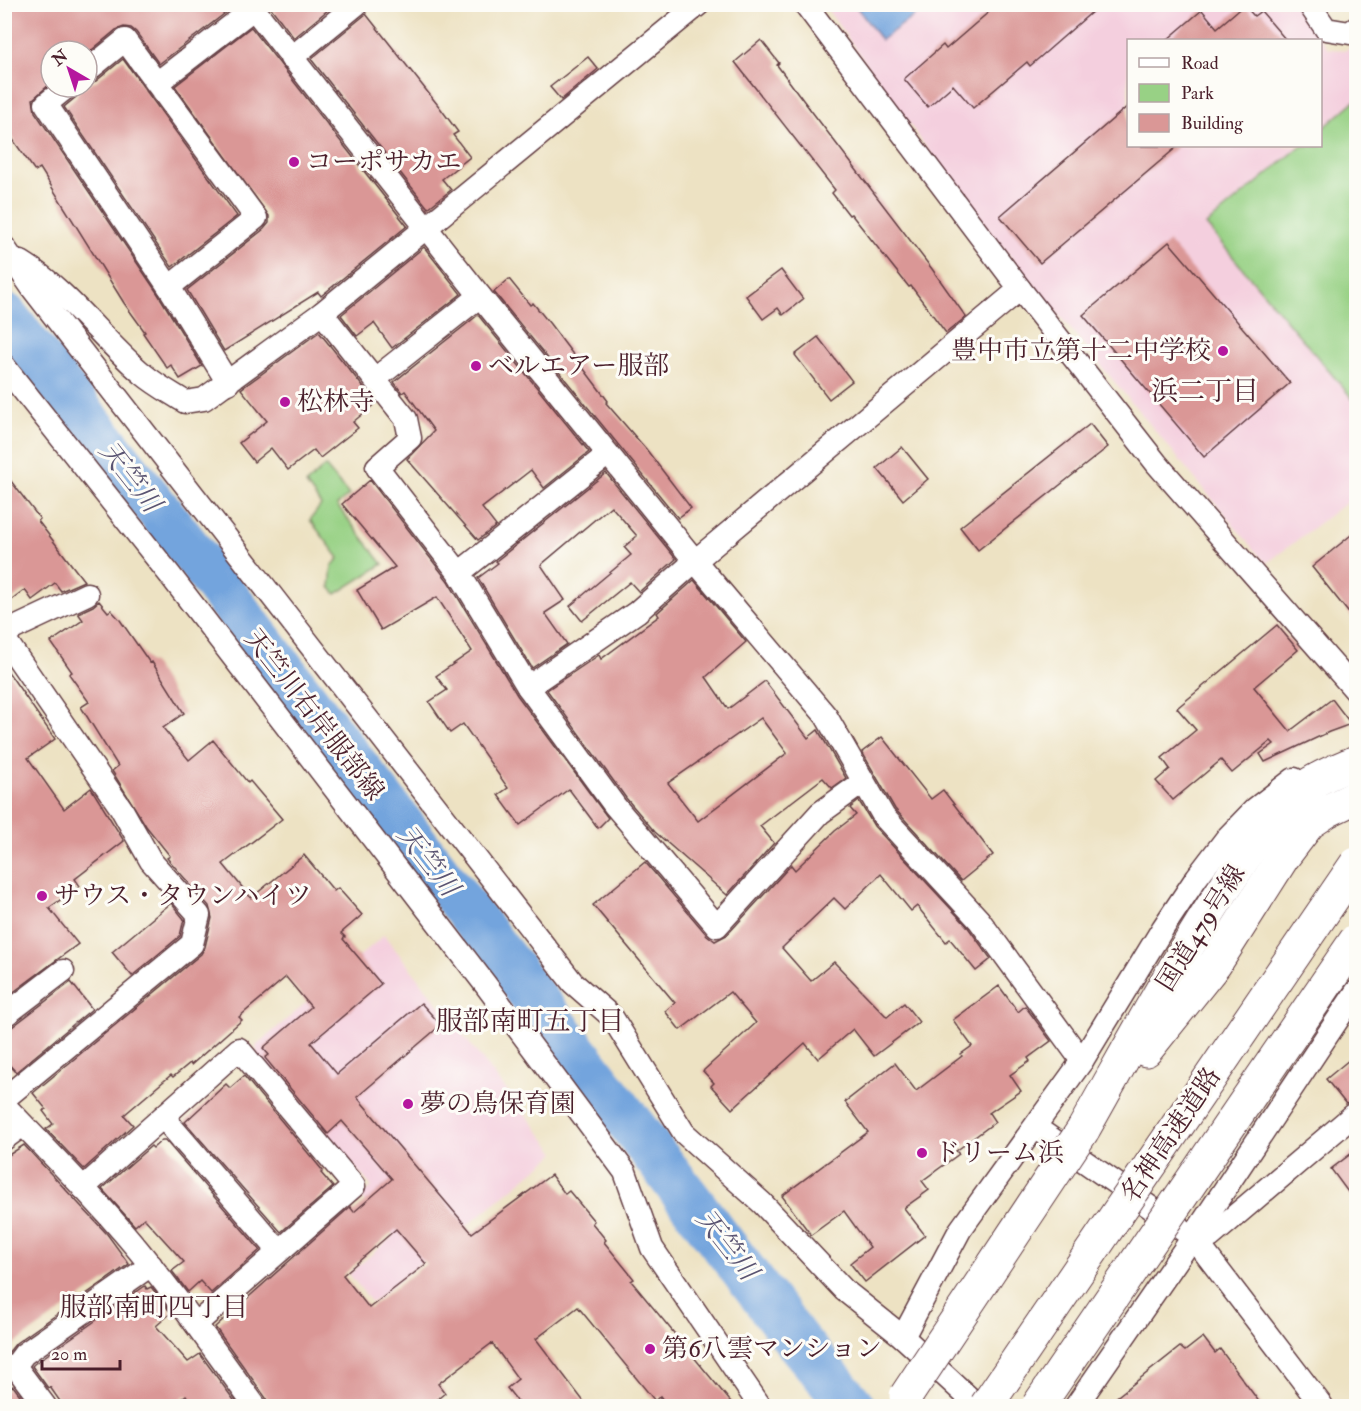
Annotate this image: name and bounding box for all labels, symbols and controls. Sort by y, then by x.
north arrow [39,39,99,99]
legend [1127,39,1322,147]
text: N [48,45,73,71]
text: Road [1181,52,1219,75]
text: Park [1181,82,1214,105]
text: Building [1181,112,1244,135]
place label: コーポサカエ [306,146,461,178]
marker: コーポサカエ [287,155,301,169]
place label: 豊中市立第十二中学校 [951,335,1211,367]
marker: 豊中市立第十二中学校 [1216,344,1230,358]
place label: ベルエアー服部 [488,350,669,382]
marker: ベルエアー服部 [469,359,483,373]
district label: 浜二丁目 [1151,375,1259,408]
place label: 松林寺 [297,386,375,418]
marker: 松林寺 [278,395,292,409]
water label: 天竺川 [92,435,170,521]
street label: 天竺川右岸服部線 [237,623,391,807]
water label: 天竺川 [390,819,468,905]
street label: 国道479号線 [1150,859,1252,997]
place label: サウス・タウンハイツ [54,880,311,912]
marker: サウス・タウンハイツ [35,889,49,903]
district label: 服部南町五丁目 [436,1005,625,1038]
street label: 名神高速道路 [1114,1061,1228,1209]
place label: 夢の鳥保育園 [420,1088,576,1120]
marker: 夢の鳥保育園 [401,1097,415,1111]
place label: ドリーム浜 [934,1137,1064,1169]
marker: ドリーム浜 [915,1146,929,1160]
water label: 天竺川 [689,1203,767,1289]
district label: 服部南町四丁目 [60,1291,249,1324]
scale bar [42,1333,120,1371]
place label: 第6八雲マンション [662,1333,882,1365]
marker: 第6八雲マンション [643,1342,657,1356]
text: 20 m [51,1343,87,1366]

